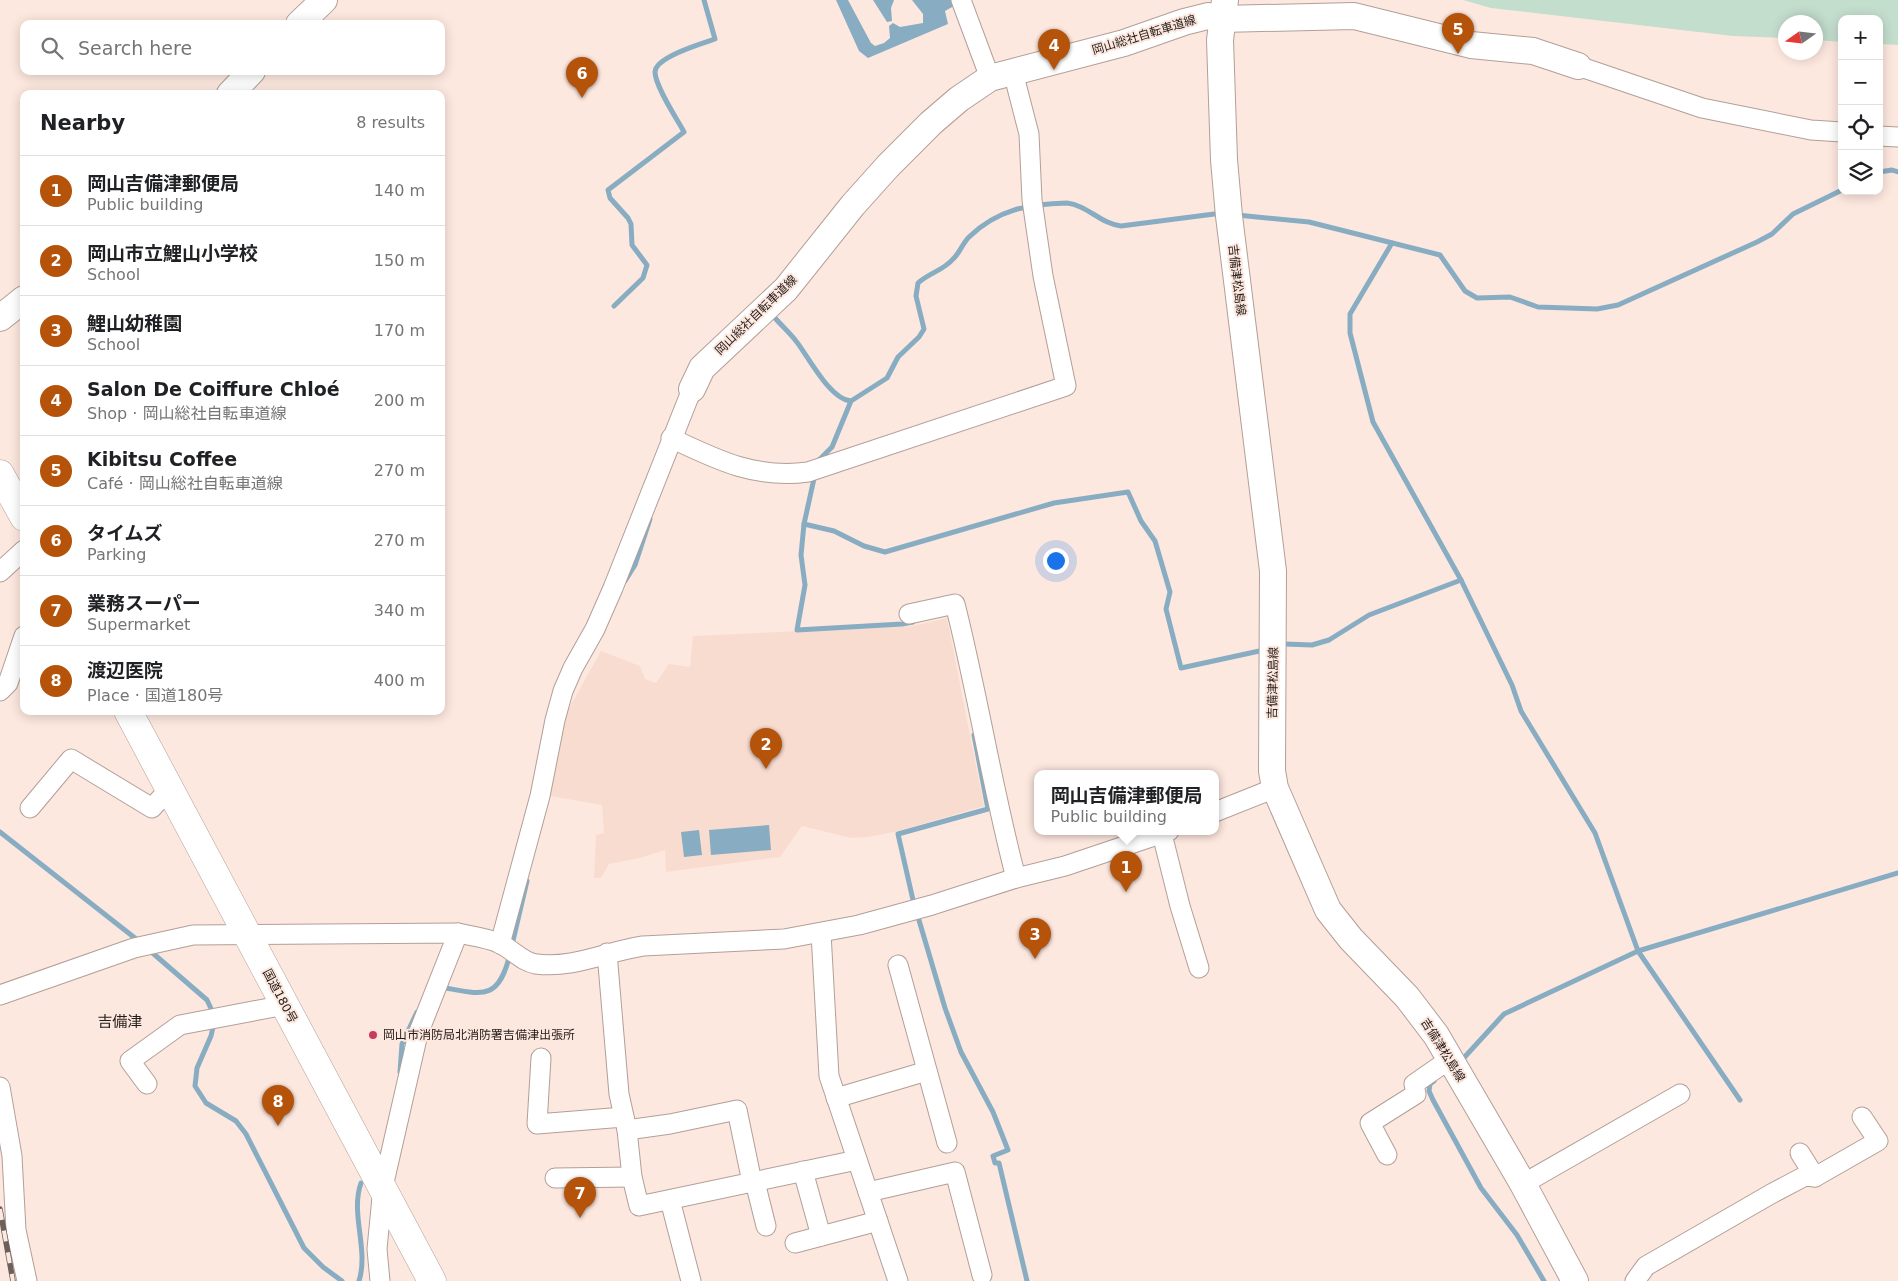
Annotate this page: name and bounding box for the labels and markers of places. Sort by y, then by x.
pin: 5 [1442,13,1474,54]
pin: 4 [1038,29,1070,70]
pin: 6 [566,57,598,98]
pin: 2 [750,728,782,769]
pin: 1 [1110,851,1142,892]
pin: 3 [1019,918,1051,959]
place label: 岡山市消防局北消防署吉備津出張所 [383,1028,575,1042]
marker: 岡山市消防局北消防署吉備津出張所 [367,1029,379,1041]
pin: 8 [262,1085,294,1126]
pin: 7 [564,1177,596,1218]

